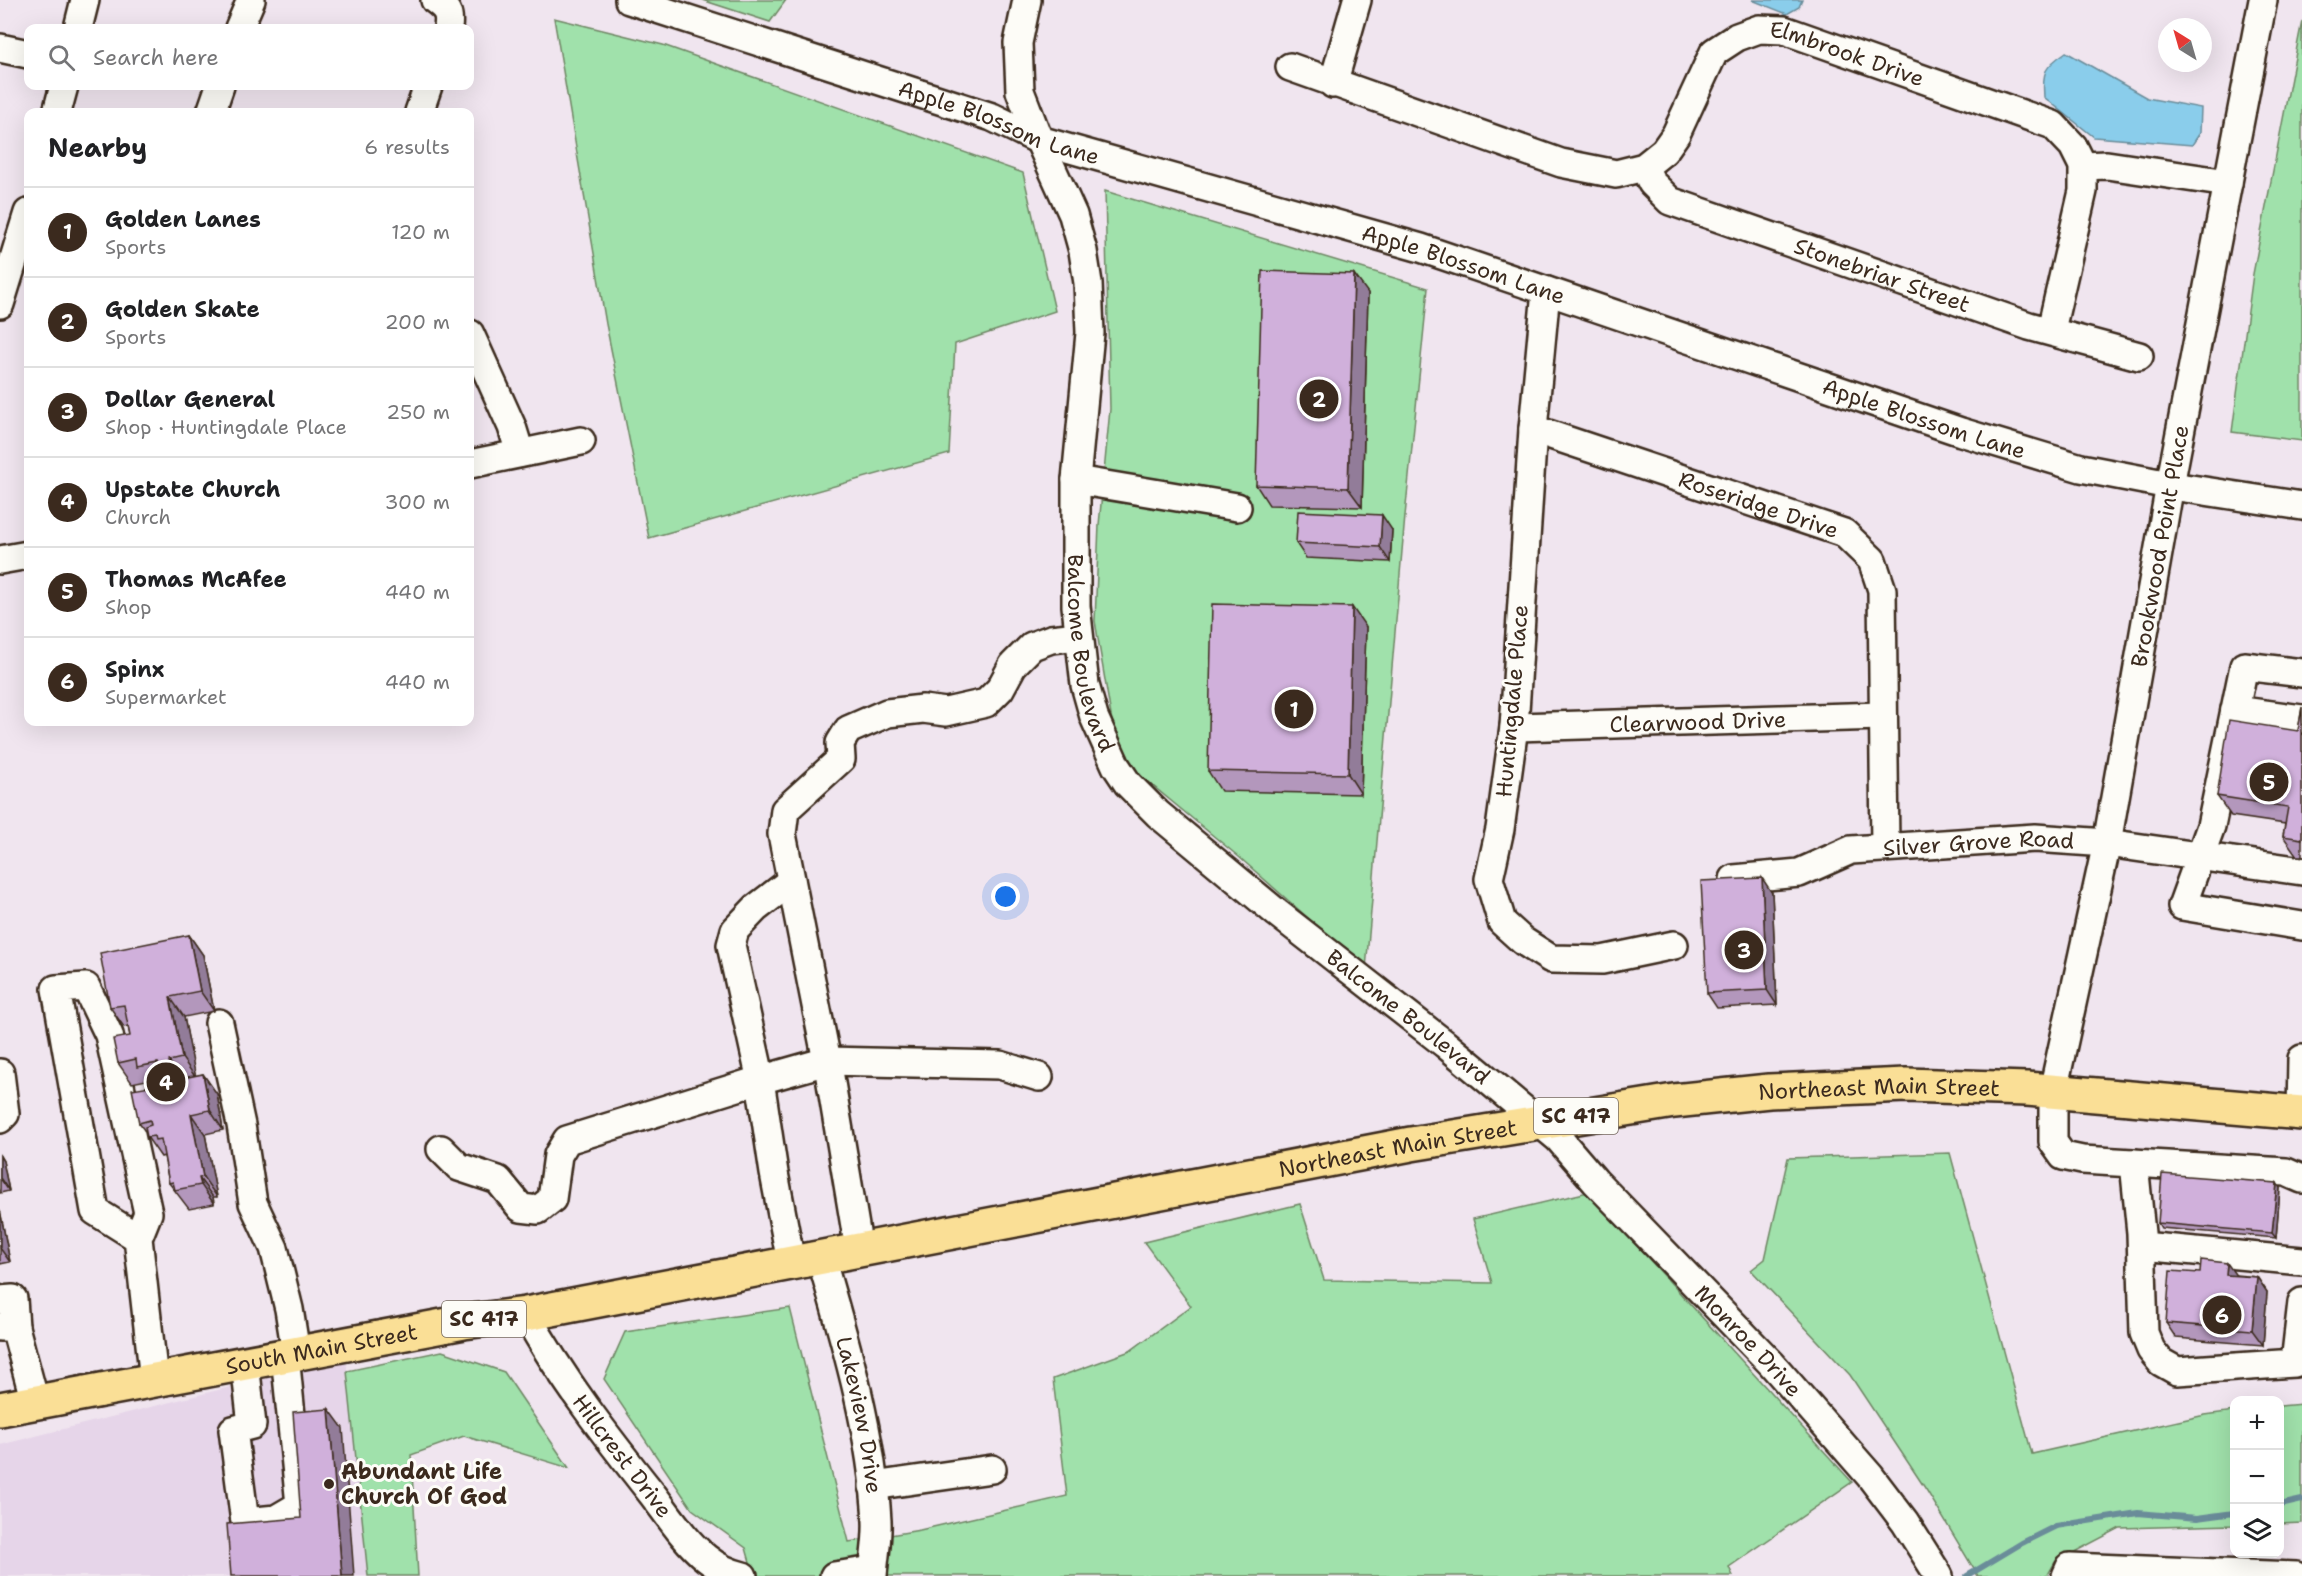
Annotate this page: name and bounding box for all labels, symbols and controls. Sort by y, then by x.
street label: Elmbrook Drive [1769,15,1928,93]
north arrow [2158,18,2212,72]
search box [24,24,474,90]
icon: search [45,41,78,74]
text: Search here [93,43,219,72]
street label: Apple Blossom Lane [895,73,1103,171]
text: Nearby [48,130,147,165]
text: 6 results [364,134,450,160]
text: Golden Lanes [105,205,261,234]
street label: Apple Blossom Lane [1359,218,1569,311]
text: 1 [63,219,72,245]
text: 120 m [391,219,450,245]
street label: Stonebriar Street [1790,231,1974,319]
text: Sports [105,234,166,260]
text: Golden Skate [105,295,260,324]
text: 2 [61,309,75,335]
text: 200 m [385,309,450,335]
text: Sports [105,324,166,350]
street label: Apple Blossom Lane [1819,371,2029,465]
pin: 2 [1300,376,1338,422]
text: Dollar General [105,385,275,414]
text: 3 [61,399,75,425]
text: 250 m [386,399,450,425]
text: Shop · Huntingdale Place [105,414,347,440]
street label: Brookwood Point Place [2124,423,2196,669]
street label: Roseridge Drive [1675,464,1842,545]
text: Upstate Church [105,475,280,504]
text: 4 [61,489,75,515]
text: 300 m [384,489,450,515]
text: Church [105,504,171,530]
street label: Balcome Boulevard [1062,554,1122,756]
text: Thomas McAfee [105,565,287,594]
text: 5 [61,579,74,605]
text: 440 m [385,579,450,605]
text: Shop [105,594,152,620]
street label: Huntingdale Place [1489,603,1535,799]
text: Spinx [105,655,164,684]
text: 6 [61,669,75,695]
text: 440 m [385,669,450,695]
text: Supermarket [105,684,227,710]
pin: 1 [1274,686,1314,732]
street label: Clearwood Drive [1609,704,1787,739]
pin: 5 [2250,760,2288,804]
street label: Silver Grove Road [1882,823,2075,862]
your location [991,882,1020,911]
pin: 3 [1724,928,1764,972]
street label: Balcome Boulevard [1321,943,1497,1090]
pin: 4 [146,1060,186,1104]
street label: Northeast Main Street [1757,1070,2000,1107]
road number: SC 417 [1534,1098,1618,1134]
street label: Northeast Main Street [1276,1112,1519,1184]
street label: Monroe Drive [1689,1278,1809,1403]
pin: 6 [2202,1292,2242,1338]
road number: SC 417 [442,1301,526,1337]
street label: South Main Street [223,1317,420,1381]
street label: Lakeview Drive [830,1333,889,1495]
street label: Hillcrest Drive [566,1388,679,1523]
map controls [2230,1396,2284,1558]
button: + [2230,1396,2284,1450]
button: − [2230,1450,2284,1504]
place label: Abundant Life Church Of God [341,1457,507,1511]
marker: Abundant Life Church Of God [322,1477,336,1491]
button: layers [2230,1504,2284,1558]

